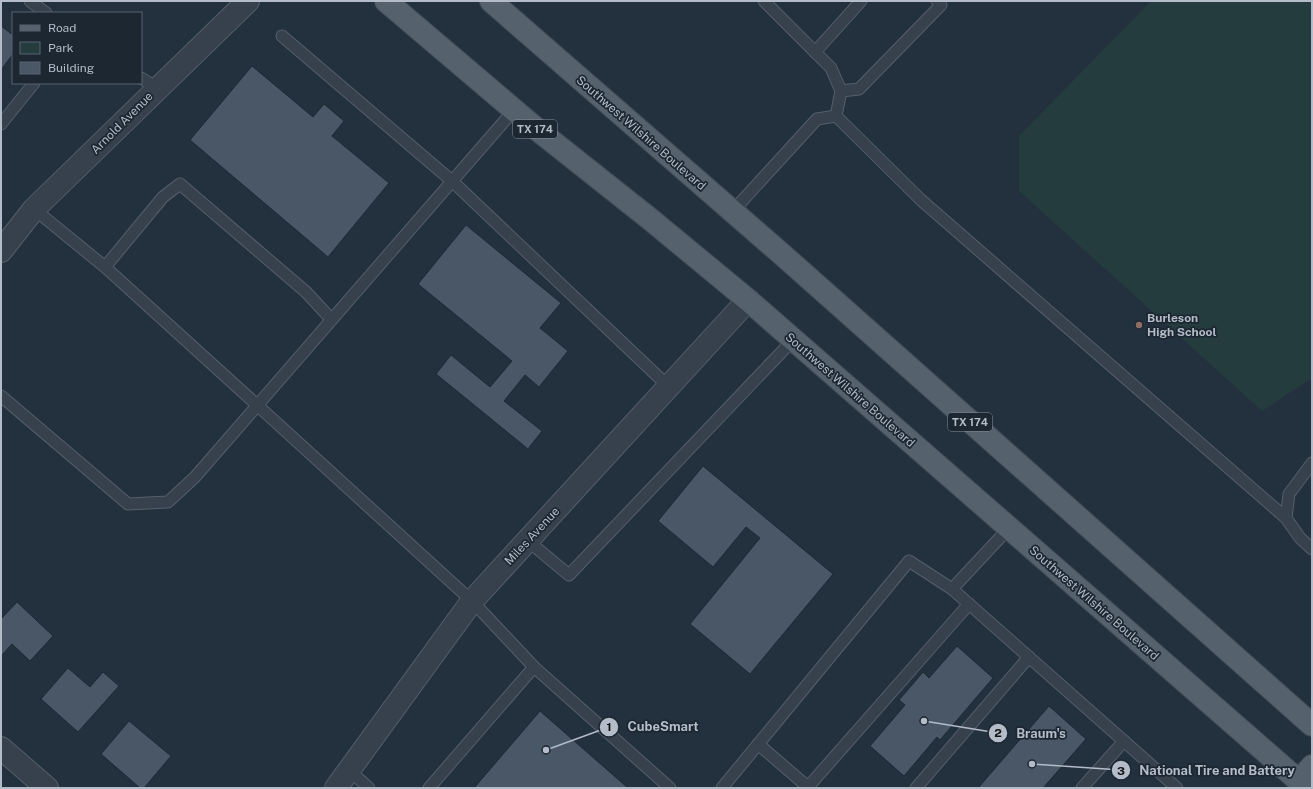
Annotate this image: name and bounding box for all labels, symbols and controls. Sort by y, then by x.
legend [12,12,142,84]
text: Road [48,21,76,35]
text: Park [48,41,74,55]
text: Building [48,61,94,75]
street label: Southwest Wilshire Boulevard [573,73,709,193]
street label: Arnold Avenue [88,89,156,157]
road number: TX 174 [513,120,557,138]
place label: Burleson High School [1147,311,1216,339]
marker: Burleson High School [1134,320,1144,330]
street label: Southwest Wilshire Boulevard [782,330,918,450]
road number: TX 174 [948,413,992,431]
street label: Miles Avenue [502,504,562,568]
street label: Southwest Wilshire Boulevard [1026,543,1162,663]
callout: CubeSmart [599,714,706,739]
text: CubeSmart [627,719,699,734]
text: 1 [606,720,612,734]
callout: Braum's [988,721,1073,746]
text: 2 [994,726,1002,740]
text: Braum's [1016,726,1066,741]
callout: National Tire and Battery [1111,758,1302,783]
text: National Tire and Battery [1139,763,1295,778]
text: 3 [1117,764,1125,778]

